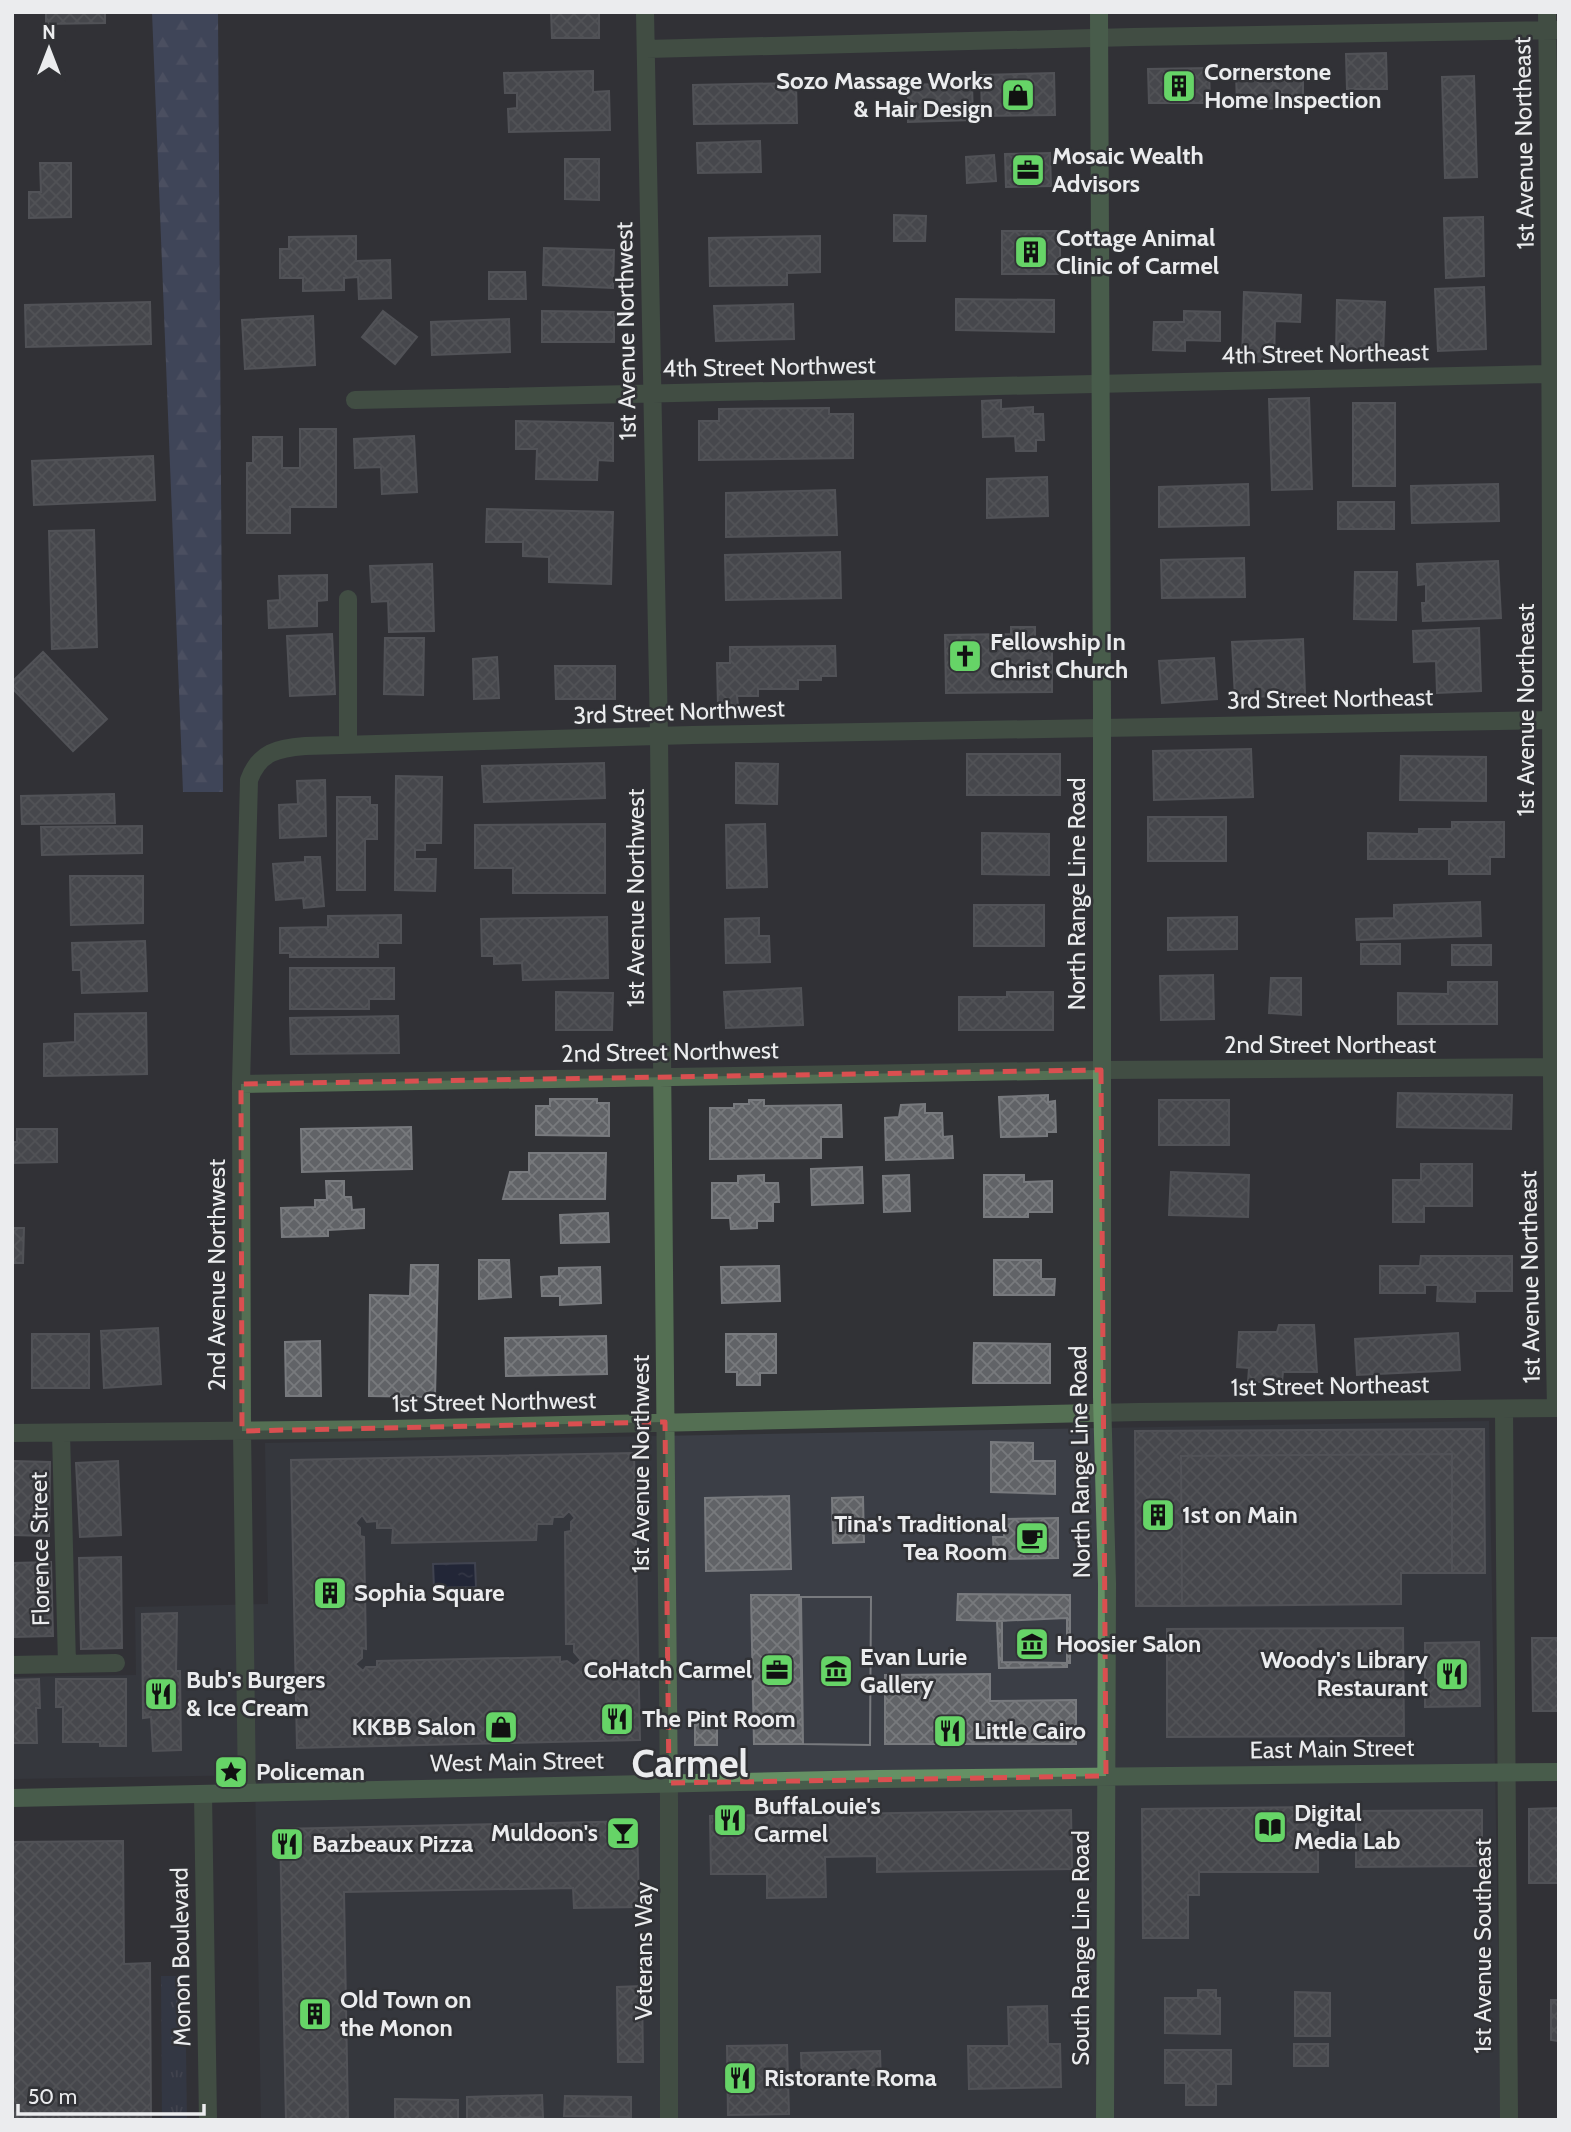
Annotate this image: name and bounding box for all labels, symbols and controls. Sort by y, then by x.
north arrow [14,14,84,84]
text: N [42,21,56,44]
street label: 1st Avenue Northeast [1507,36,1540,250]
place label: Cornerstone Home Inspection [1204,57,1381,114]
place label: Sozo Massage Works & Hair Design [776,66,993,123]
building icon: Cornerstone Home Inspection [1160,67,1198,105]
shop icon: Sozo Massage Works & Hair Design [999,76,1037,114]
place label: Mosaic Wealth Advisors [1052,141,1204,198]
office icon: Mosaic Wealth Advisors [1009,151,1047,189]
street label: 1st Avenue Northwest [609,221,642,441]
place label: Cottage Animal Clinic of Carmel [1056,223,1219,280]
building icon: Cottage Animal Clinic of Carmel [1012,233,1050,271]
street label: 4th Street Northeast [1221,337,1429,370]
street label: 4th Street Northwest [662,350,876,383]
street label: 1st Avenue Northeast [1511,603,1540,817]
place label: Fellowship In Christ Church [990,627,1128,684]
church icon: Fellowship In Christ Church [946,637,984,675]
street label: 3rd Street Northeast [1227,682,1433,715]
street label: 3rd Street Northwest [573,693,785,730]
street label: North Range Line Road [1062,777,1091,1011]
street label: 1st Avenue Northwest [621,789,650,1007]
street label: 2nd Street Northeast [1224,1030,1436,1059]
street label: 2nd Street Northwest [561,1035,779,1068]
street label: 2nd Avenue Northwest [202,1159,231,1391]
street label: 1st Avenue Northeast [1513,1170,1546,1384]
street label: North Range Line Road [1063,1345,1096,1579]
street label: 1st Avenue Northwest [626,1355,655,1573]
street label: 1st Street Northeast [1230,1369,1430,1402]
street label: 1st Street Northwest [392,1385,596,1418]
street label: Florence Street [24,1472,55,1626]
building icon: 1st on Main [1139,1496,1177,1534]
place label: 1st on Main [1182,1500,1298,1529]
place label: Tina's Traditional Tea Room [834,1509,1007,1566]
cafe icon: Tina's Traditional Tea Room [1013,1519,1051,1557]
building icon: Sophia Square [311,1574,349,1612]
place label: Sophia Square [354,1578,505,1607]
museum icon: Hoosier Salon [1013,1625,1051,1663]
place label: Hoosier Salon [1056,1629,1201,1658]
place label: Evan Lurie Gallery [860,1642,967,1699]
place label: Woody's Library Restaurant [1260,1645,1428,1702]
office icon: CoHatch Carmel [758,1651,796,1689]
museum icon: Evan Lurie Gallery [817,1652,855,1690]
place label: CoHatch Carmel [584,1655,752,1684]
restaurant icon: Woody's Library Restaurant [1433,1655,1471,1693]
place label: Bub's Burgers & Ice Cream [186,1665,325,1722]
restaurant icon: Bub's Burgers & Ice Cream [142,1675,180,1713]
restaurant icon: The Pint Room [598,1700,636,1738]
place label: The Pint Room [642,1704,796,1733]
shop icon: KKBB Salon [482,1708,520,1746]
place label: KKBB Salon [351,1712,476,1741]
restaurant icon: Little Cairo [931,1712,969,1750]
place label: Little Cairo [974,1716,1086,1745]
street label: East Main Street [1249,1733,1415,1764]
district label: Carmel [631,1740,749,1787]
street label: West Main Street [430,1745,604,1778]
place icon: Policeman [212,1753,250,1791]
place label: Policeman [256,1757,365,1786]
place label: BuffaLouie's Carmel [754,1791,881,1848]
place label: Digital Media Lab [1294,1798,1401,1855]
restaurant icon: BuffaLouie's Carmel [711,1801,749,1839]
library icon: Digital Media Lab [1251,1808,1289,1846]
bar icon: Muldoon's [604,1814,642,1852]
place label: Muldoon's [491,1818,598,1847]
restaurant icon: Bazbeaux Pizza [268,1825,306,1863]
place label: Bazbeaux Pizza [312,1829,473,1858]
street label: South Range Line Road [1066,1830,1095,2066]
street label: 1st Avenue Southeast [1468,1838,1497,2054]
street label: Monon Boulevard [164,1867,197,2047]
street label: Veterans Way [629,1882,658,2020]
place label: Old Town on the Monon [340,1985,471,2042]
building icon: Old Town on the Monon [296,1995,334,2033]
restaurant icon: Ristorante Roma [721,2059,759,2097]
place label: Ristorante Roma [764,2063,937,2092]
scale bar [18,2072,203,2116]
text: 50 m [28,2084,77,2109]

